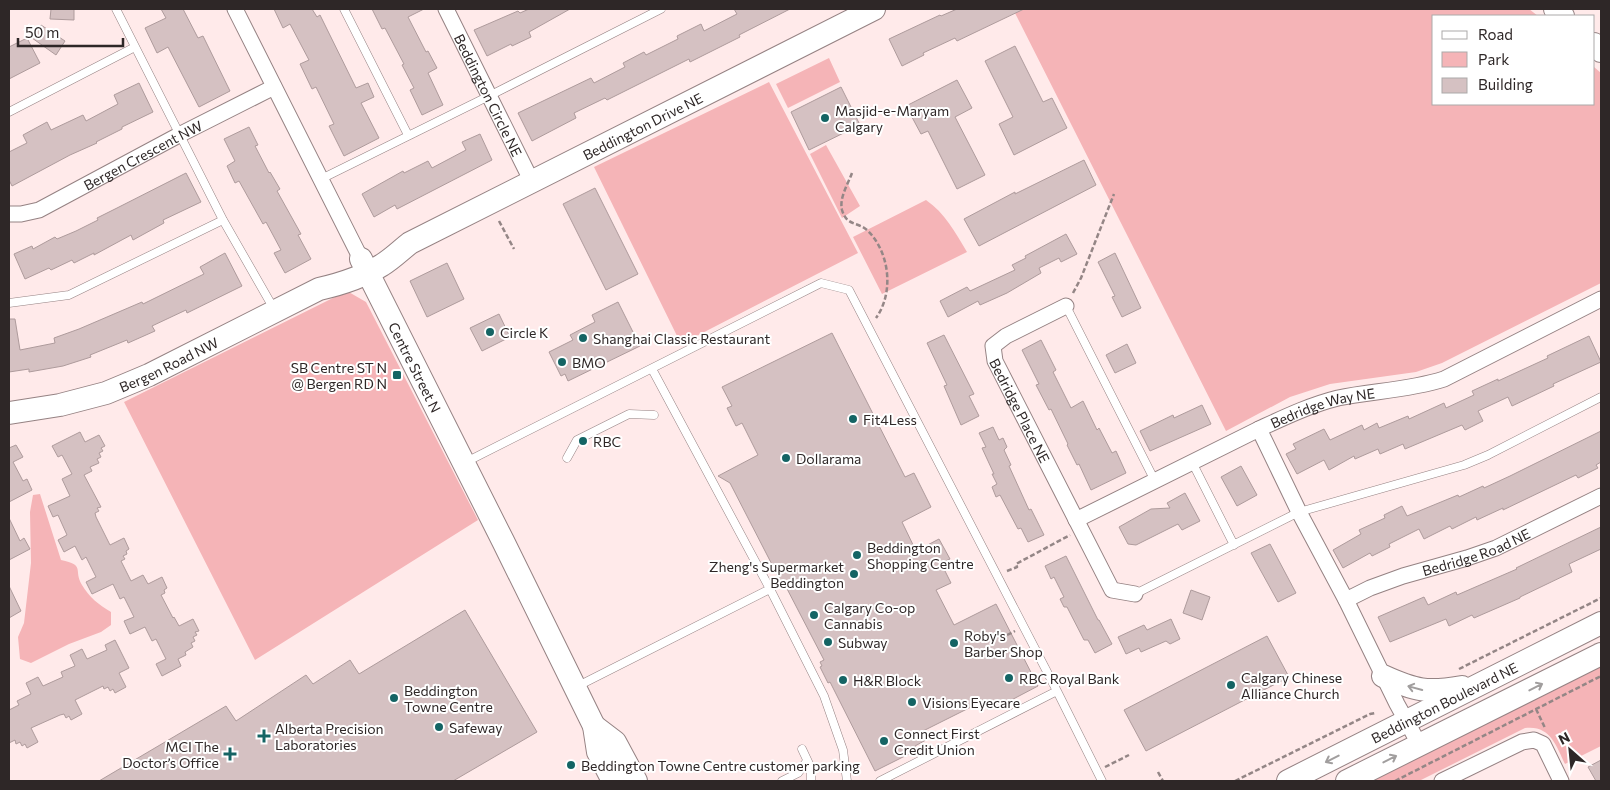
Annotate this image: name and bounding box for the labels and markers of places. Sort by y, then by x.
place label: Masjid-e-Maryam Calgary [835,102,949,135]
marker: Masjid-e-Maryam Calgary [819,112,831,124]
place label: Circle K [500,324,548,341]
marker: Circle K [484,326,496,338]
place label: Shanghai Classic Restaurant [593,330,770,347]
marker: Shanghai Classic Restaurant [577,332,589,344]
place label: BMO [572,354,606,371]
marker: BMO [556,356,568,368]
place label: SB Centre ST N @ Bergen RD N [291,359,387,392]
marker: SB Centre ST N @ Bergen RD N [391,369,403,381]
place label: Fit4Less [863,411,917,428]
marker: Fit4Less [847,413,859,425]
place label: RBC [593,433,621,450]
marker: RBC [577,435,589,447]
place label: Dollarama [796,450,861,467]
marker: Dollarama [780,452,792,464]
place label: Beddington Shopping Centre [867,539,974,572]
marker: Beddington Shopping Centre [851,549,863,561]
place label: Zheng's Supermarket Beddington [709,558,844,591]
marker: Zheng's Supermarket Beddington [848,568,860,580]
place label: Calgary Co-op Cannabis [824,599,915,632]
marker: Calgary Co-op Cannabis [808,609,820,621]
place label: Roby's Barber Shop [964,627,1043,660]
place label: Subway [838,634,888,651]
marker: Subway [822,636,834,648]
marker: Roby's Barber Shop [948,637,960,649]
place label: Calgary Chinese Alliance Church [1241,669,1342,702]
place label: RBC Royal Bank [1019,670,1120,687]
place label: H&R Block [853,672,922,689]
marker: RBC Royal Bank [1003,672,1015,684]
marker: H&R Block [837,674,849,686]
marker: Calgary Chinese Alliance Church [1225,679,1237,691]
place label: Beddington Towne Centre [404,682,493,715]
marker: Beddington Towne Centre [388,692,400,704]
place label: Visions Eyecare [922,694,1020,711]
marker: Visions Eyecare [906,696,918,708]
place label: Safeway [449,719,502,736]
place label: Alberta Precision Laboratories [275,720,384,753]
marker: Safeway [433,721,445,733]
place label: Connect First Credit Union [894,725,980,758]
marker: Alberta Precision Laboratories [257,729,271,743]
marker: Connect First Credit Union [878,735,890,747]
place label: MCI The Doctor’s Office [122,738,219,771]
marker: MCI The Doctor’s Office [223,747,237,761]
place label: Beddington Towne Centre customer parking [581,757,860,774]
marker: Beddington Towne Centre customer parking [565,759,577,771]

